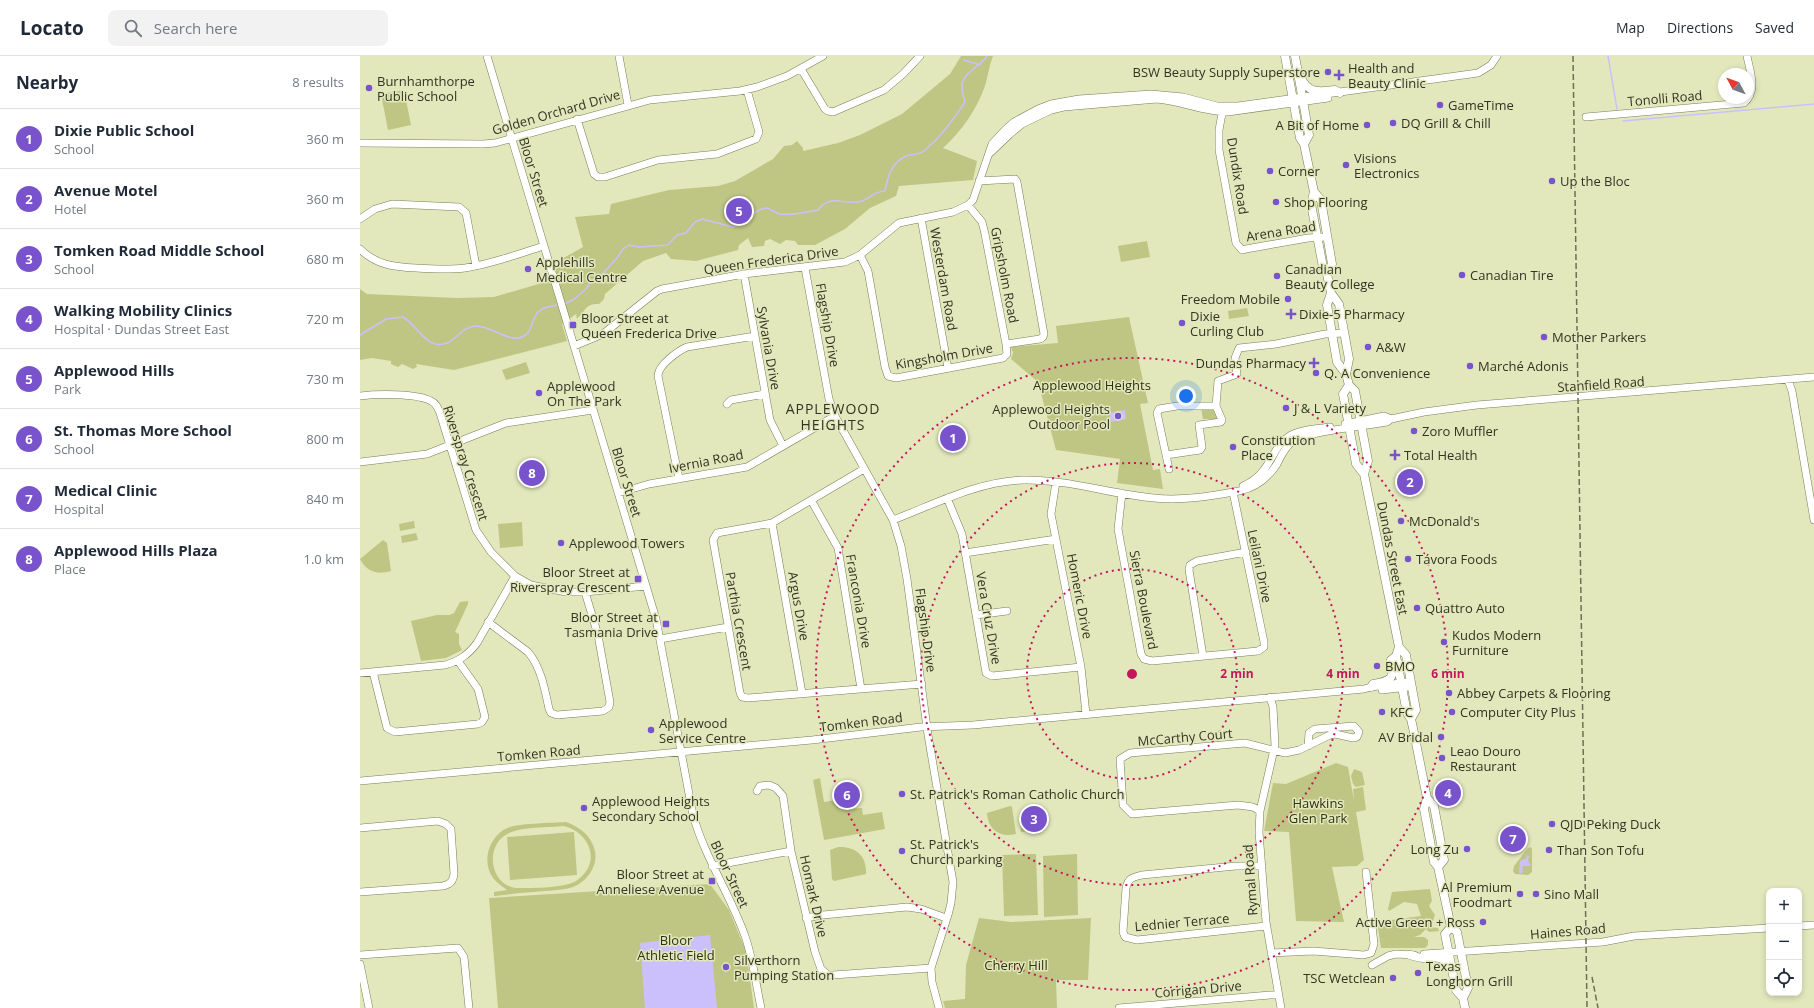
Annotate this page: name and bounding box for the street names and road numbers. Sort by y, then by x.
street label: Golden Orchard Drive [490,85,622,139]
street label: Tonolli Road [1627,86,1703,110]
street label: Bloor Street [515,135,553,210]
street label: Dundix Road [1223,136,1253,216]
street label: Arena Road [1245,217,1317,245]
street label: Gripsholm Road [987,225,1023,325]
street label: Westerdam Road [926,226,962,332]
street label: Queen Frederica Drive [702,242,840,278]
street label: Flagship Drive [812,282,844,368]
street label: Sylvania Drive [753,305,785,391]
street label: Kingsholm Drive [894,339,994,373]
street label: Stanfield Road [1557,372,1645,396]
street label: Riverspray Crescent [439,403,493,523]
street label: Bloor Street [608,445,646,520]
street label: Ivernia Road [667,445,745,477]
street label: Dundas Street East [1373,500,1413,617]
street label: Leilani Drive [1243,528,1277,604]
street label: Sierra Boulevard [1126,549,1162,651]
street label: Homeric Drive [1063,552,1097,640]
street label: Franconia Drive [842,553,876,649]
street label: Parthia Crescent [721,570,757,672]
street label: Argus Drive [784,570,814,642]
street label: Vera Cruz Drive [972,570,1006,666]
street label: Flagship Drive [911,587,941,673]
street label: Tomken Road [818,708,904,736]
street label: McCarthy Court [1137,724,1233,750]
street label: Tomken Road [497,740,581,766]
street label: Bloor Street [707,837,754,911]
street label: Rymal Road [1239,844,1261,916]
street label: Homark Drive [796,853,832,939]
street label: Lednier Terrace [1134,909,1230,935]
street label: Haines Road [1529,919,1607,943]
street label: Corrigan Drive [1154,976,1242,1002]

